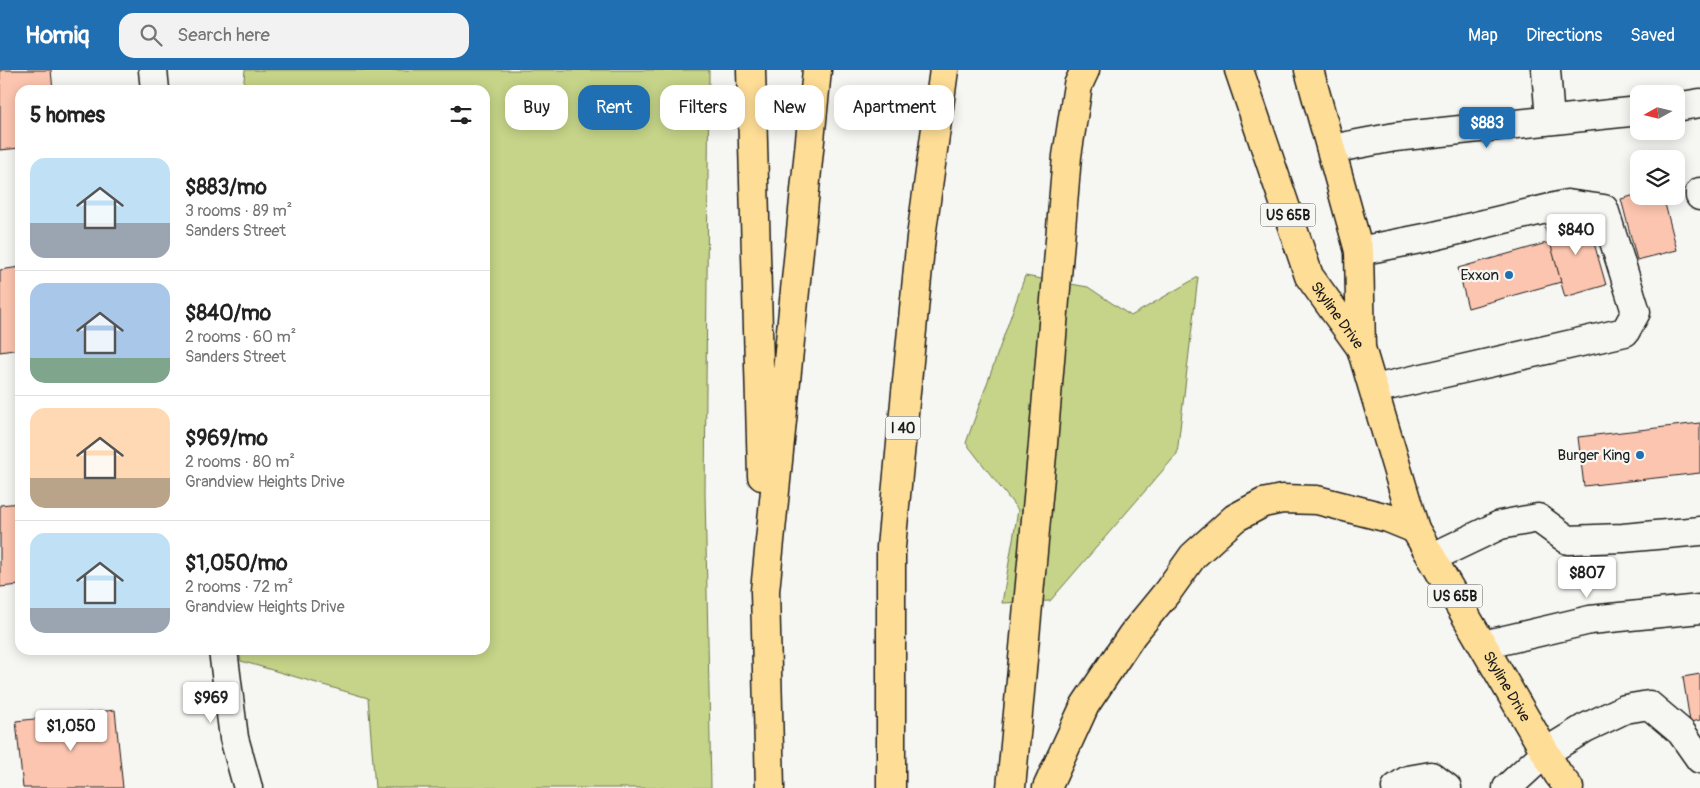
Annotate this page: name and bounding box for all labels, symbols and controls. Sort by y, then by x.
search box [119,13,469,58]
text: Homiq [25,21,89,50]
icon: search [137,21,165,49]
text: Search here [177,23,270,47]
text: Map [1468,24,1498,47]
text: Directions [1526,24,1602,47]
text: Saved [1630,24,1675,47]
chip: Buy [505,85,568,130]
chip: Rent [578,85,650,130]
chip: Filters [660,85,745,130]
chip: New [755,85,824,130]
chip: Apartment [834,85,954,130]
north arrow [1630,85,1685,140]
map controls [1630,85,1685,205]
icon: filters [447,101,475,129]
text: 5 homes [30,102,105,129]
pin: $883 [1457,106,1517,149]
text: $883 [1470,113,1504,133]
button: layers [1630,150,1685,205]
text: $883/mo [185,174,267,201]
icon: home [70,178,130,238]
text: 3 rooms · 89 m² [185,201,292,221]
road number: US 65B [1260,204,1316,226]
pin: $840 [1546,214,1606,256]
text: $840 [1558,220,1594,240]
text: Sanders Street [185,221,286,241]
place label: Exxon [1461,266,1499,285]
marker: Exxon [1503,269,1515,281]
street label: Skyline Drive [1306,278,1368,354]
text: $840/mo [185,300,271,327]
icon: home [70,303,130,363]
text: 2 rooms · 60 m² [185,327,296,347]
text: Sanders Street [185,347,286,367]
road number: I 40 [886,416,920,439]
text: $969/mo [185,425,268,452]
icon: home [70,428,130,488]
place label: Burger King [1557,446,1630,465]
marker: Burger King [1634,449,1646,461]
text: 2 rooms · 80 m² [185,452,295,472]
text: Grandview Heights Drive [185,472,345,492]
text: $1,050/mo [185,550,287,577]
icon: home [70,553,130,613]
pin: $807 [1557,556,1617,599]
text: $807 [1569,563,1605,583]
text: 2 rooms · 72 m² [185,577,293,597]
road number: US 65B [1428,584,1482,608]
text: Grandview Heights Drive [185,597,345,617]
street label: Skyline Drive [1478,648,1535,726]
pin: $969 [181,682,241,724]
text: $969 [194,688,228,708]
pin: $1,050 [30,710,112,752]
text: $1,050 [46,716,96,736]

